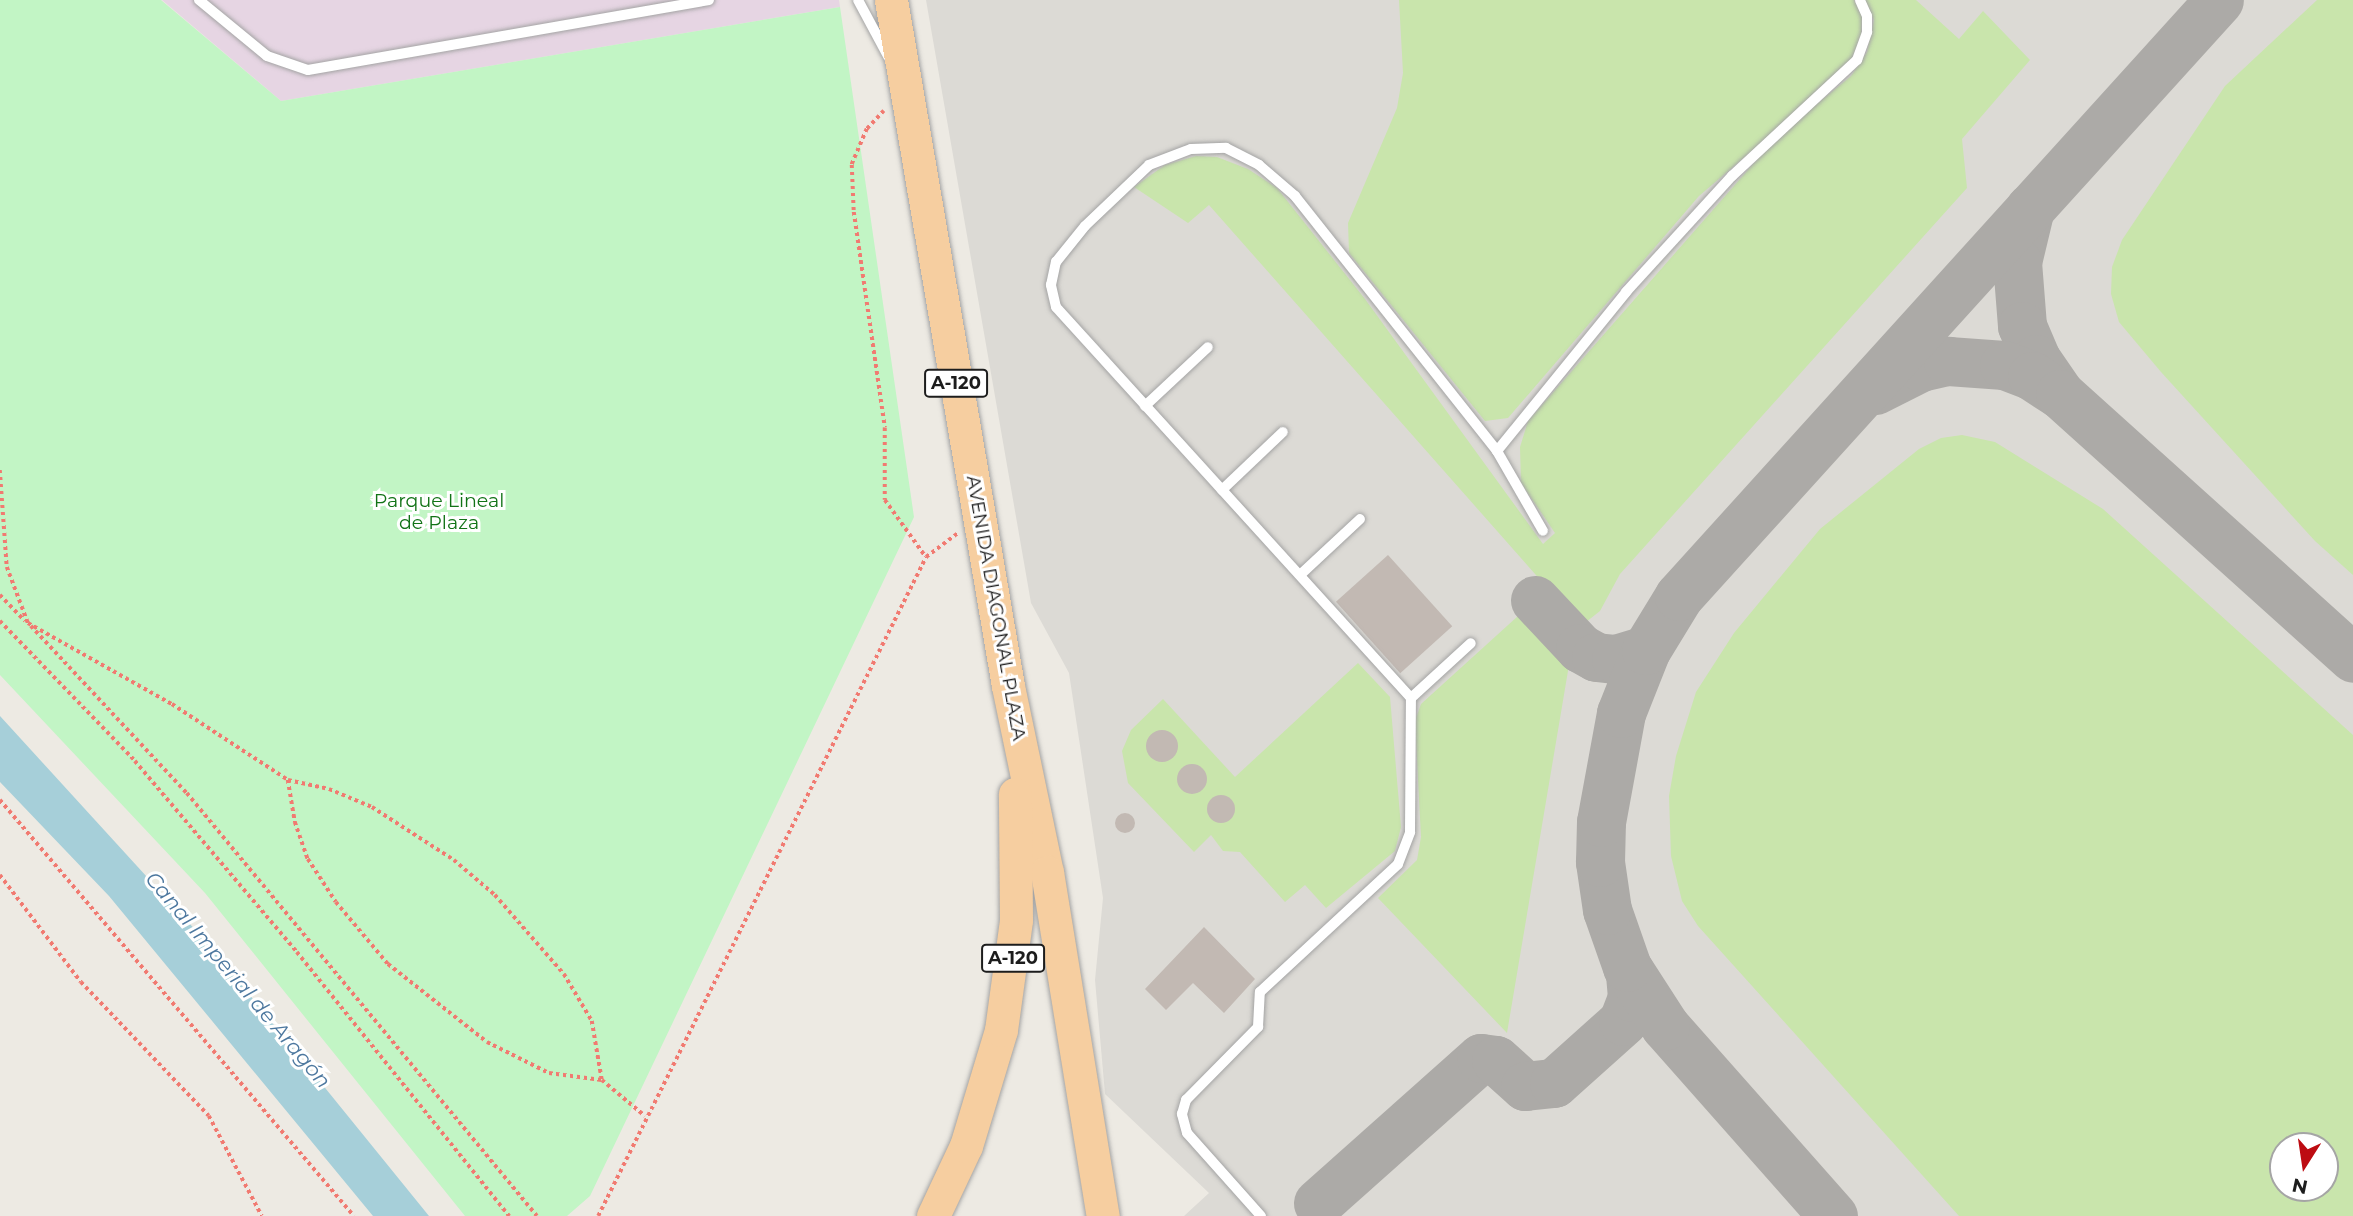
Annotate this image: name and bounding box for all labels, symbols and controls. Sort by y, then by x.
road number: A-120 [923,368,989,398]
street label: AVENIDA DIAGONAL PLAZA [961,474,1031,742]
park label: Parque Lineal de Plaza [374,490,504,534]
water label: Canal Imperial de Aragón [140,867,336,1093]
road number: A-120 [980,944,1046,973]
north arrow [2269,1132,2339,1202]
text: N [2290,1173,2310,1199]

